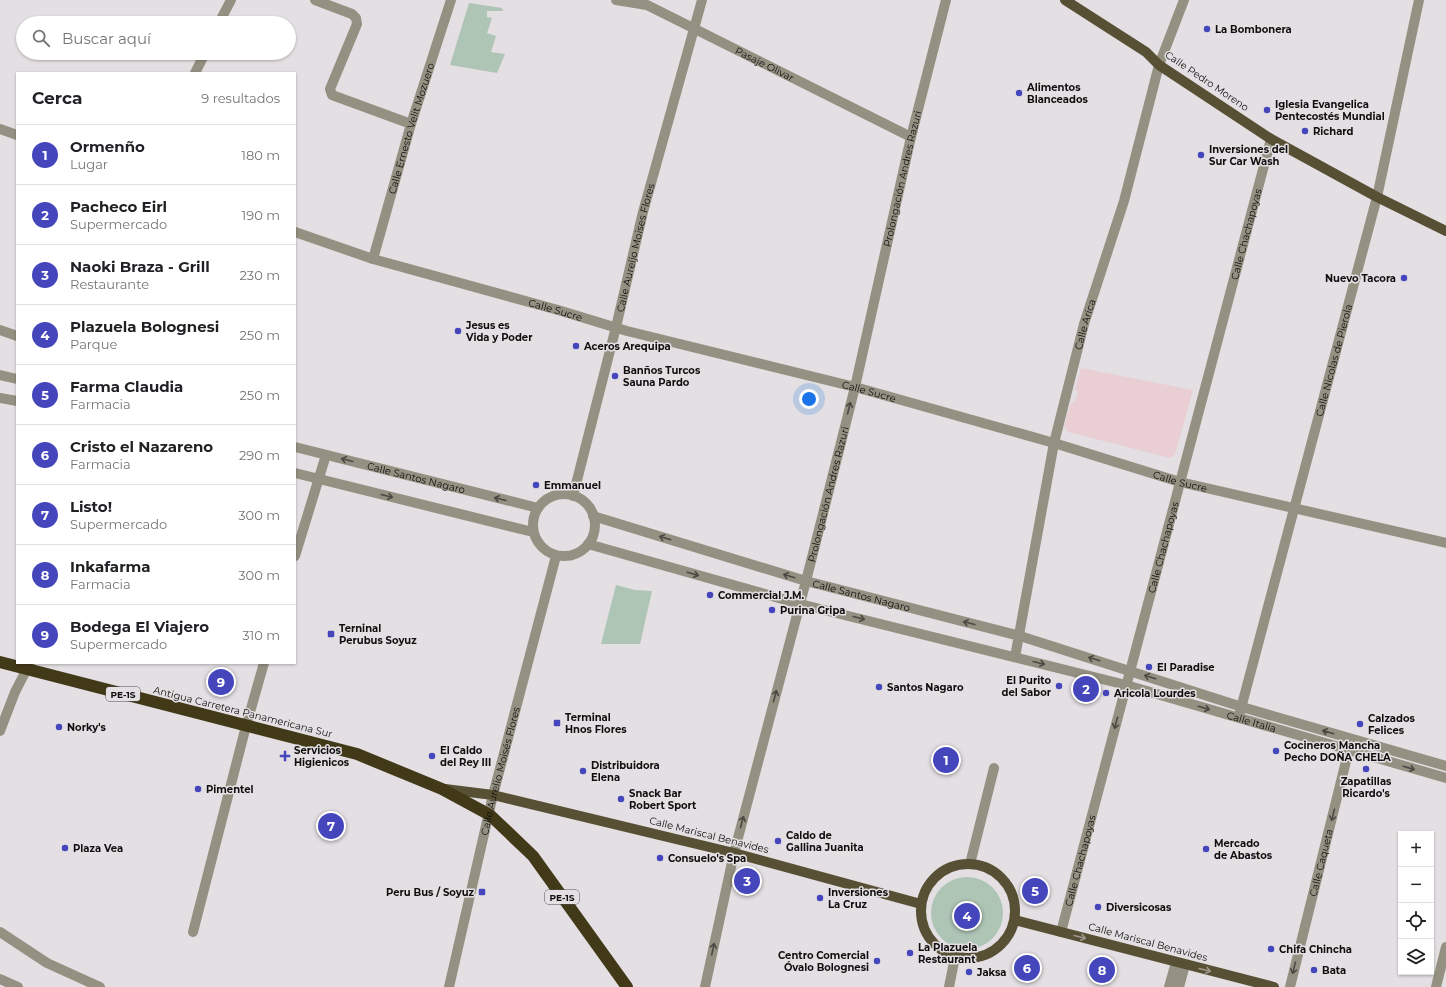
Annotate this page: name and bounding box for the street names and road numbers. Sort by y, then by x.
street label: Pasaje Olivar [733,44,796,84]
street label: Calle Pedro Moreno [1163,48,1251,114]
street label: Calle Ernesto Velit Mozuero [385,61,437,196]
street label: Prolongación Andres Razuri [880,109,924,248]
street label: Calle Aureljo Moises Flores [613,182,657,313]
street label: Calle Chachapoyas [1228,187,1264,281]
street label: Calle Sucre [527,296,584,324]
street label: Calle Arica [1071,297,1098,351]
street label: Calle Nicolas de Pierola [1312,303,1355,418]
street label: Calle Sucre [841,378,898,405]
street label: Prolongación Andres Razuri [805,425,851,563]
street label: Calle Santos Nagaro [366,459,467,496]
street label: Calle Sucre [1152,468,1209,495]
street label: Calle Chachapoyas [1145,500,1181,594]
street label: Calle Santos Nagaro [811,576,912,614]
street label: Antigua Carretera Panamericana Sur [152,683,334,741]
road number: PE-1S [106,687,140,701]
street label: Calle Aurelio Moisés Flores [477,705,523,837]
street label: Calle Italia [1225,708,1278,735]
street label: Calle Chachapoyas [1062,813,1098,908]
street label: Calle Mariscal Benavides [648,814,770,856]
street label: Calle Caqueta [1306,828,1335,898]
road number: PE-1S [545,890,579,904]
street label: Calle Mariscal Benavides [1087,920,1209,964]

